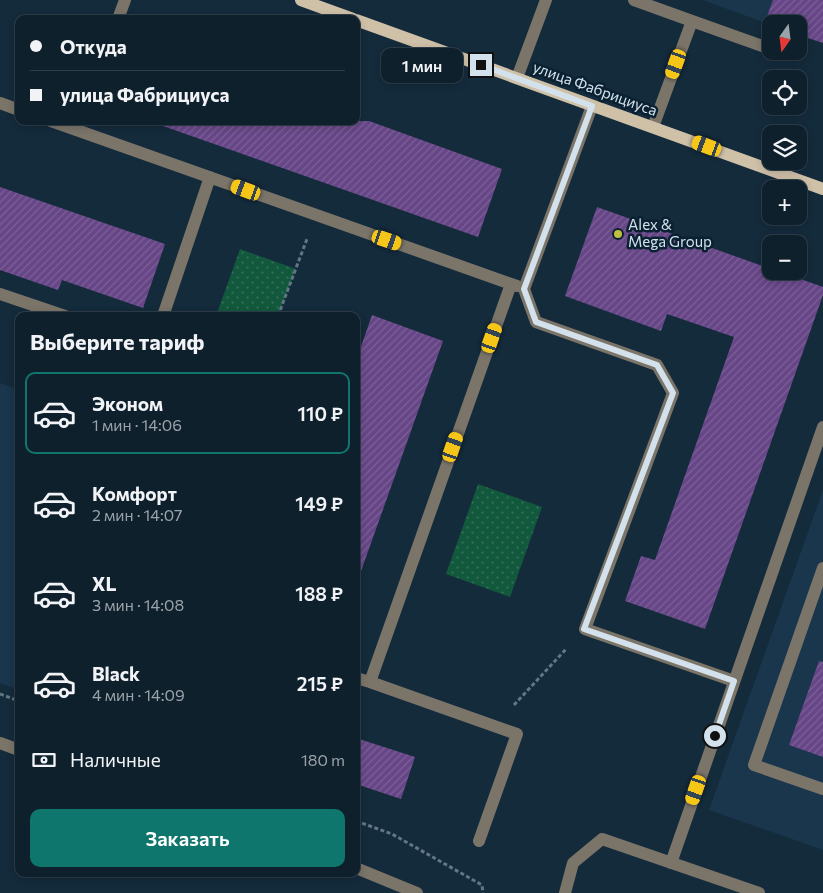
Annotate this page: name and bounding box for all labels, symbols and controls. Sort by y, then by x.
north arrow [762,15,808,60]
map controls [762,15,807,280]
text: Откуда [60,35,127,58]
car [663,47,688,81]
callout: 1 мин [381,48,464,82]
route end [470,54,492,76]
text: 1 мин [402,56,442,75]
street label: улица Фабрициуса [531,57,660,119]
button: locate [762,70,807,115]
text: улица Фабрициуса [60,83,229,106]
button: layers [762,125,807,170]
car [690,134,723,158]
car [229,178,262,202]
button: + [762,180,807,225]
place label: Alex & Mega Group [628,215,712,250]
car [370,228,403,252]
marker: Alex & Mega Group [612,228,624,240]
button: − [762,235,807,280]
car [480,321,503,355]
text: Выберите тариф [30,328,204,355]
icon: car [32,391,77,436]
text: Эконом [92,392,163,415]
text: 110 ₽ [298,402,343,425]
text: 1 мин · 14:06 [92,415,182,434]
car [441,430,464,464]
icon: car [32,481,77,526]
text: Комфорт [92,482,177,505]
text: 149 ₽ [295,492,343,515]
text: 2 мин · 14:07 [92,505,183,524]
icon: car [32,571,77,616]
text: XL [92,572,117,595]
text: 188 ₽ [295,582,343,605]
text: 3 мин · 14:08 [92,595,184,614]
icon: car [32,661,77,706]
text: Black [92,662,140,685]
text: 215 ₽ [297,672,343,695]
text: 4 мин · 14:09 [92,685,185,704]
route start [704,725,726,747]
icon: cash [30,746,58,774]
text: Наличные [70,748,161,771]
text: 180 m [301,750,345,769]
car [684,773,707,807]
button: Заказать [30,809,345,867]

